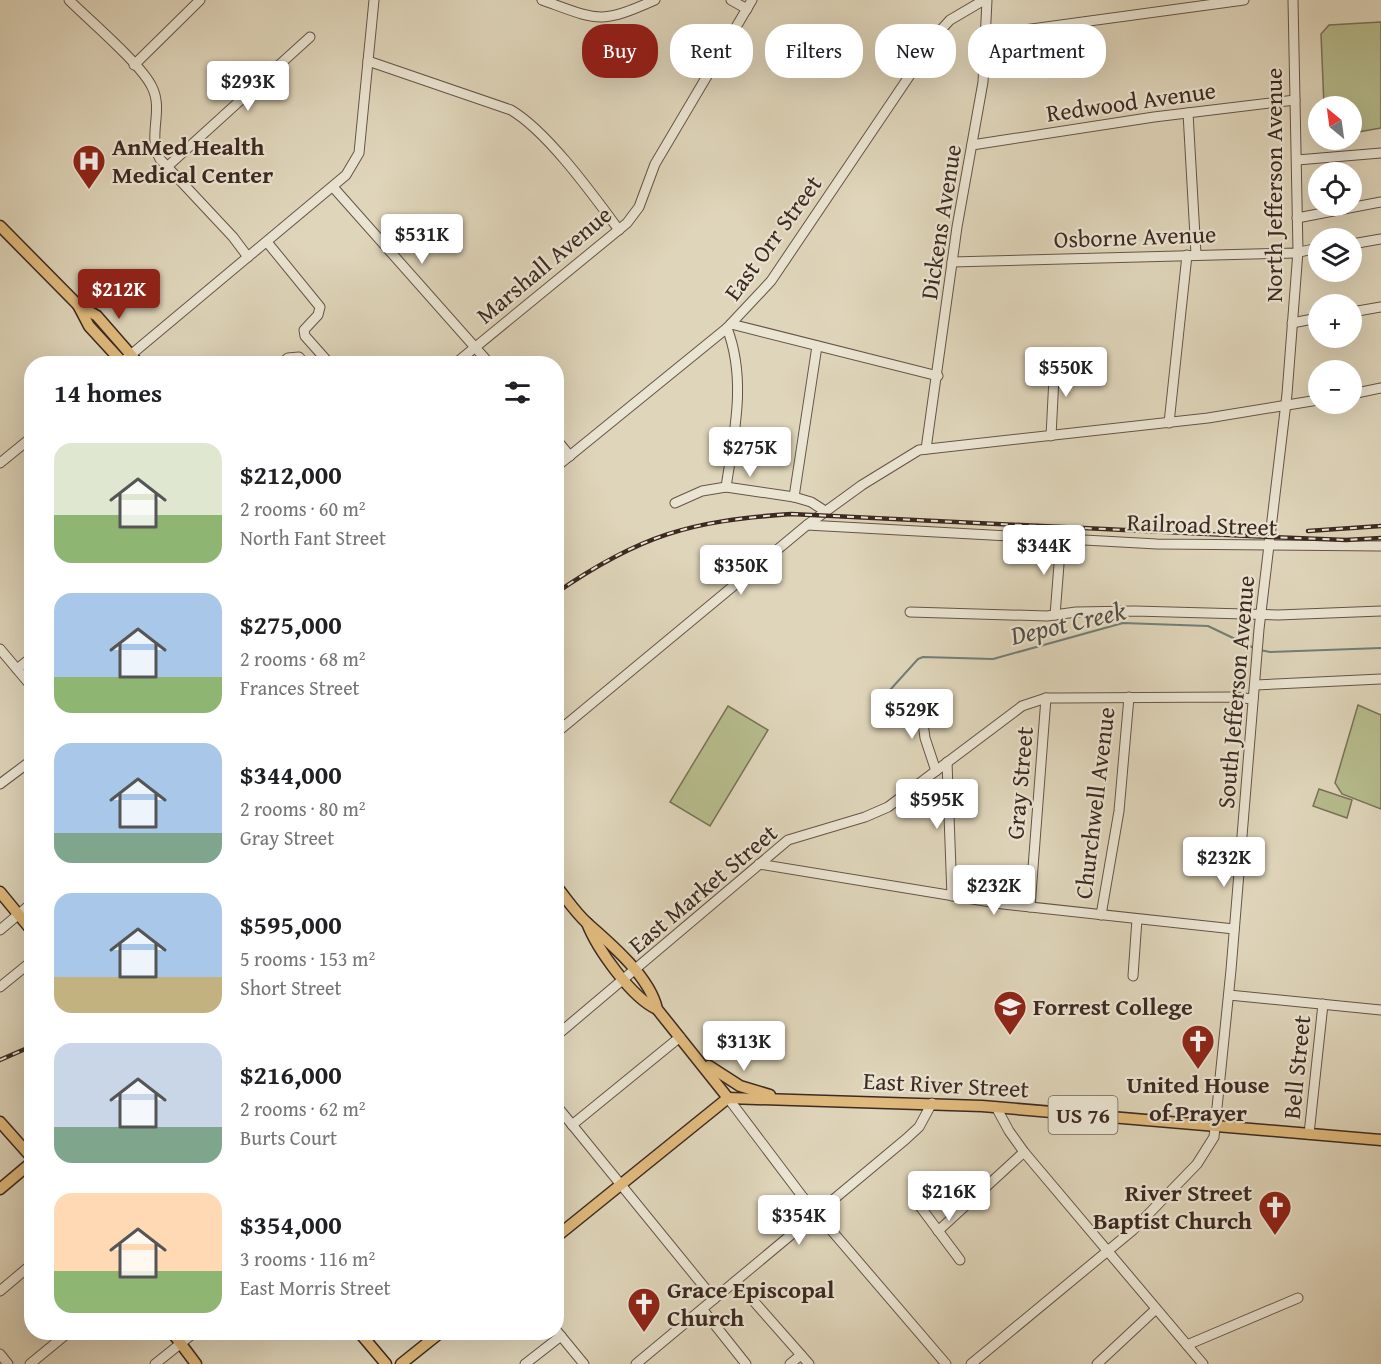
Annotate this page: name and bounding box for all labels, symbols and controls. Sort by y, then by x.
chip: Buy [582,24,658,78]
chip: Rent [670,24,753,78]
chip: Filters [765,24,863,78]
chip: New [875,24,956,78]
chip: Apartment [968,24,1106,78]
pin: $293K [206,61,290,112]
text: $293K [221,66,275,95]
street label: North Jefferson Avenue [1256,68,1291,302]
street label: Redwood Avenue [1044,72,1218,131]
north arrow [1308,96,1362,150]
map controls [1308,96,1362,414]
place label: AnMed Health Medical Center [112,129,273,192]
street label: Dickens Avenue [911,142,970,302]
hospital icon: AnMed Health Medical Center [71,143,107,190]
button: locate [1308,162,1362,216]
street label: East Orr Street [715,167,830,308]
street label: Marshall Avenue [468,197,619,332]
pin: $531K [380,214,464,265]
street label: Osborne Avenue [1053,216,1217,257]
text: $531K [395,219,449,248]
button: layers [1308,228,1362,282]
pin: $212K [77,269,161,320]
text: $212K [92,274,146,303]
button: + [1308,294,1362,348]
pin: $550K [1024,347,1108,398]
text: $550K [1039,352,1093,381]
button: − [1308,360,1362,414]
text: 14 homes [54,373,162,412]
icon: filters [501,376,534,409]
pin: $275K [708,427,792,478]
text: $275K [723,432,777,461]
text: $212,000 [240,455,342,494]
icon: home [102,467,174,539]
text: 2 rooms · 60 m² [240,494,366,523]
street label: Railroad Street [1126,504,1278,545]
text: North Fant Street [240,523,386,552]
pin: $344K [1002,525,1086,576]
text: $344K [1017,530,1071,559]
pin: $350K [699,545,783,596]
text: $350K [714,550,768,579]
street label: South Jefferson Avenue [1208,574,1263,810]
water label: Depot Creek [1006,590,1129,655]
text: $275,000 [240,605,342,644]
icon: home [102,617,174,689]
text: 2 rooms · 68 m² [240,644,366,673]
text: Frances Street [240,673,360,702]
pin: $529K [870,689,954,740]
text: $529K [885,694,939,723]
street label: Churchwell Avenue [1065,705,1124,901]
street label: Gray Street [997,725,1042,841]
text: $344,000 [240,755,342,794]
icon: home [102,767,174,839]
pin: $595K [895,779,979,830]
text: $595K [910,784,964,813]
text: 2 rooms · 80 m² [240,794,366,823]
street label: East Market Street [621,815,785,962]
text: Gray Street [240,823,334,852]
pin: $232K [1182,837,1266,888]
text: $232K [1197,842,1251,871]
pin: $232K [952,865,1036,916]
text: $232K [967,870,1021,899]
text: $595,000 [240,905,342,944]
icon: home [102,917,174,989]
text: 5 rooms · 153 m² [240,944,375,973]
text: Short Street [240,973,342,1002]
school or university icon: Forrest College [992,989,1028,1036]
place label: Forrest College [1033,989,1193,1024]
street label: Bell Street [1274,1013,1319,1121]
pin: $313K [702,1021,786,1072]
church icon: United House of Prayer [1180,1023,1216,1070]
text: $313K [717,1026,771,1055]
text: $216,000 [240,1055,342,1094]
street label: East River Street [862,1063,1030,1106]
icon: home [102,1067,174,1139]
place label: United House of Prayer [1127,1067,1270,1130]
text: 2 rooms · 62 m² [240,1094,366,1123]
road number: US 76 [1048,1096,1118,1134]
text: Burts Court [240,1123,337,1152]
pin: $216K [907,1171,991,1222]
place label: River Street Baptist Church [1093,1175,1252,1238]
text: $216K [922,1176,976,1205]
church icon: River Street Baptist Church [1257,1189,1293,1236]
pin: $354K [757,1195,841,1246]
text: $354K [772,1200,826,1229]
text: $354,000 [240,1205,342,1244]
icon: home [102,1217,174,1289]
text: 3 rooms · 116 m² [240,1244,375,1273]
place label: Grace Episcopal Church [667,1272,835,1335]
text: East Morris Street [240,1273,391,1302]
church icon: Grace Episcopal Church [626,1286,662,1333]

